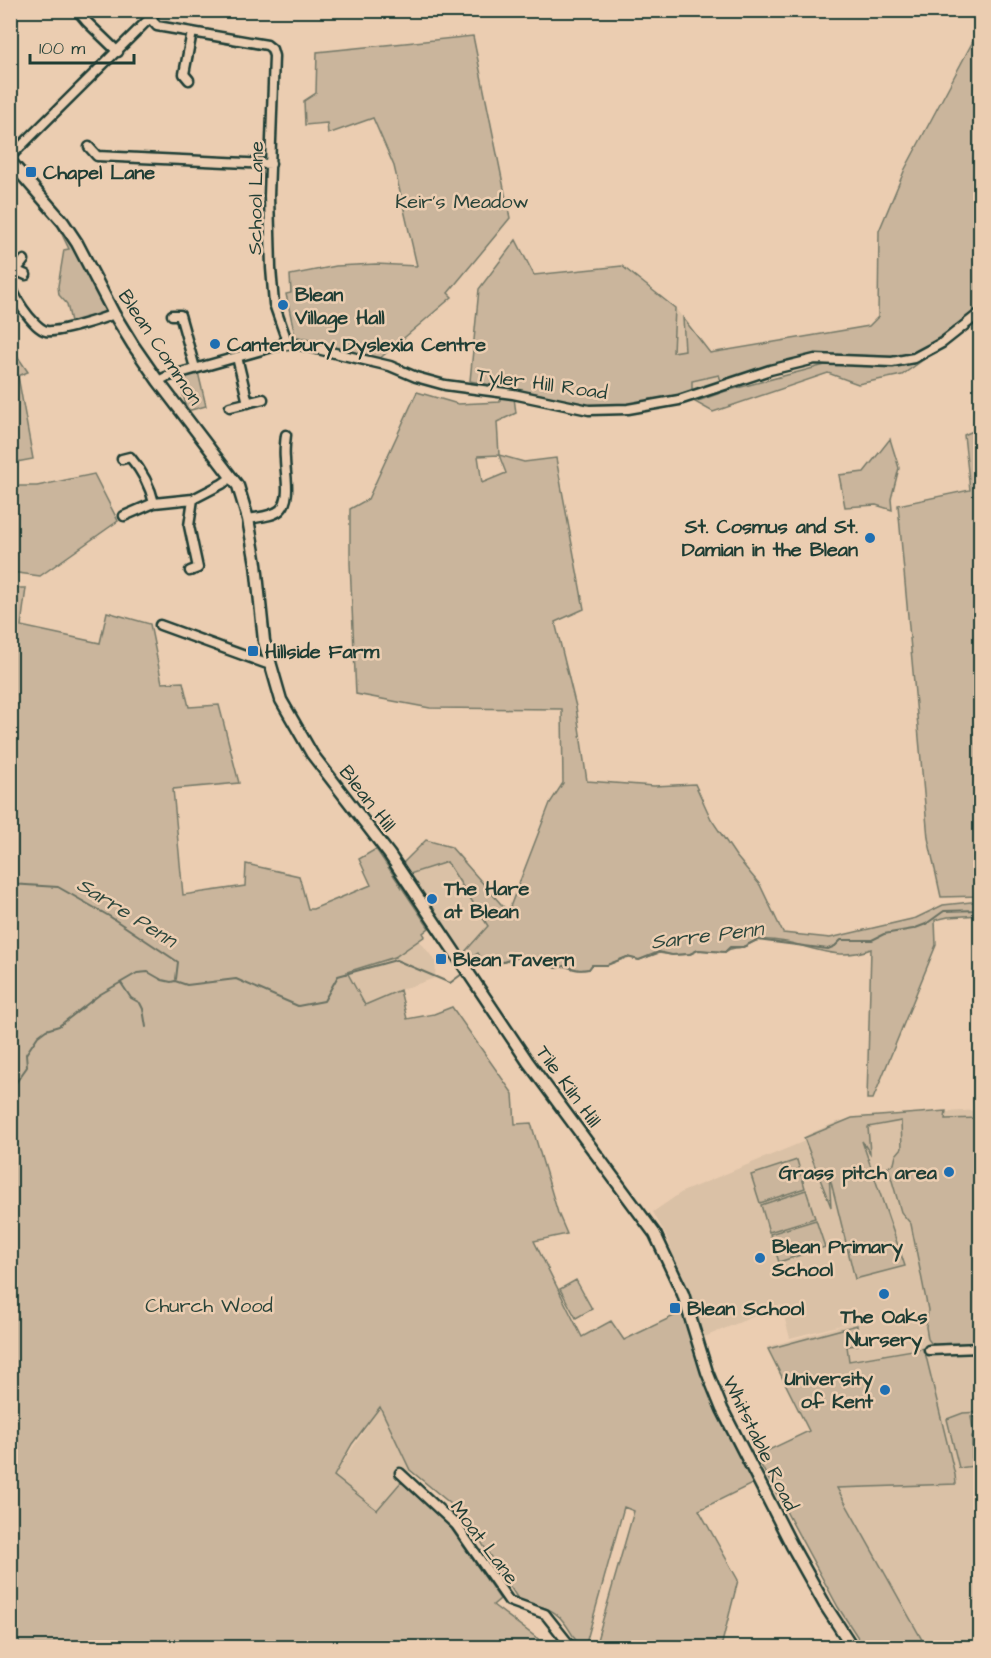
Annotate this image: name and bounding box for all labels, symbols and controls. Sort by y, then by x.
scale bar [30,27,134,65]
text: 100 m [39,36,85,61]
street label: School Lane [241,141,271,255]
place label: Chapel Lane [43,159,155,187]
marker: Chapel Lane [24,165,38,179]
park label: Keir's Meadow [395,188,529,216]
place label: Blean Village Hall [294,281,385,333]
street label: Blean Common [111,284,209,411]
marker: Blean Village Hall [276,298,290,312]
place label: Canterbury Dyslexia Centre [227,331,486,360]
marker: Canterbury Dyslexia Centre [208,337,222,351]
street label: Tyler Hill Road [475,361,609,408]
place label: St. Cosmus and St. Damian in the Blean [682,513,858,564]
marker: St. Cosmus and St. Damian in the Blean [863,531,877,545]
place label: Hillside Farm [265,638,380,666]
marker: Hillside Farm [246,644,260,658]
street label: Blean Hill [332,759,402,838]
water label: Sarre Penn [71,870,184,955]
place label: The Hare at Blean [443,875,530,926]
marker: The Hare at Blean [425,892,439,906]
water label: Sarre Penn [649,914,766,957]
place label: Blean Tavern [453,946,574,974]
marker: Blean Tavern [434,952,448,966]
street label: Tile Kiln Hill [529,1040,607,1133]
place label: Grass pitch area [779,1159,938,1187]
marker: Grass pitch area [942,1165,956,1179]
place label: Blean Primary School [771,1233,903,1284]
marker: Blean Primary School [753,1251,767,1265]
marker: The Oaks Nursery [877,1287,891,1301]
park label: Church Wood [145,1292,273,1320]
place label: Blean School [687,1295,804,1323]
marker: Blean School [668,1301,682,1315]
place label: The Oaks Nursery [839,1303,928,1355]
place label: University of Kent [784,1365,874,1416]
street label: Whitstable Road [715,1371,805,1516]
marker: University of Kent [878,1383,892,1397]
street label: Moat Lane [443,1495,525,1591]

